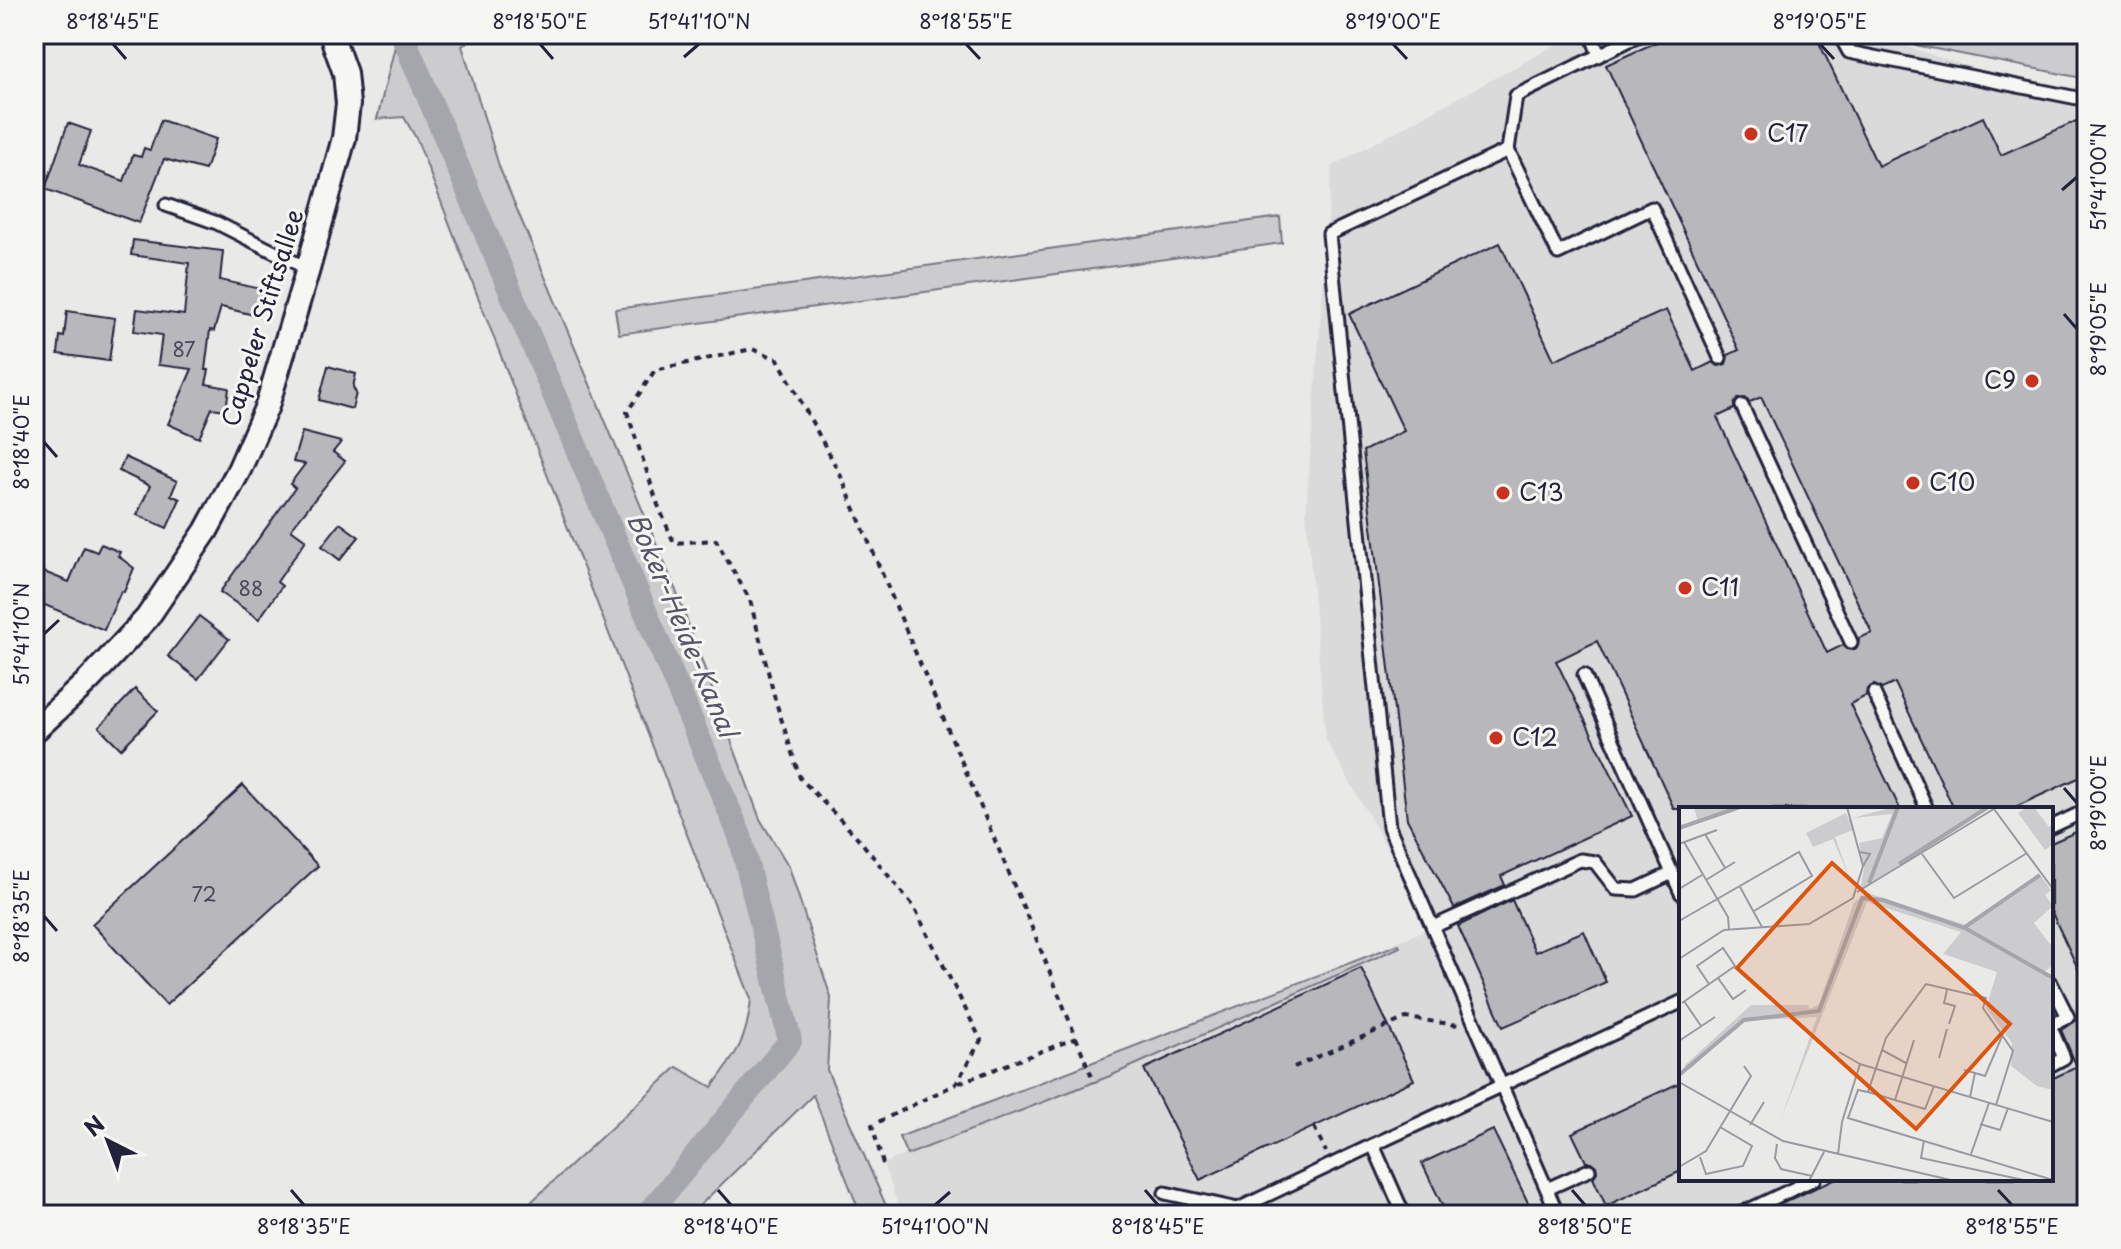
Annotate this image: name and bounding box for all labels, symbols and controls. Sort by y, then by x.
text: 8°18'45"E [66,6,160,36]
text: 8°18'50"E [493,6,588,36]
text: 51°41'10"N [647,6,751,36]
text: 8°18'55"E [919,6,1013,36]
text: 8°19'00"E [1345,6,1441,36]
text: 8°19'05"E [1773,6,1867,36]
place label: C17 [1767,114,1809,150]
text: 51°41'00"N [2083,123,2113,231]
marker: C17 [1742,125,1760,143]
street label: Cappeler Stiftsallee [211,204,311,431]
text: 8°19'05"E [2083,282,2113,376]
house number: 87 [173,334,195,364]
place label: C9 [1984,361,2016,397]
marker: C9 [2023,372,2041,390]
text: 8°18'40"E [6,394,36,490]
place label: C10 [1929,463,1975,499]
place label: C13 [1519,473,1564,509]
marker: C10 [1904,474,1922,492]
marker: C13 [1494,484,1512,502]
water label: Boker-Heide-Kanal [618,506,750,746]
place label: C11 [1701,568,1739,604]
house number: 88 [239,573,263,603]
marker: C11 [1676,579,1694,597]
text: 51°41'10"N [6,582,36,686]
place label: C12 [1512,718,1558,754]
marker: C12 [1487,729,1505,747]
text: 8°19'00"E [2083,755,2113,851]
inset map [1679,807,2053,1181]
text: 8°18'35"E [6,869,36,963]
house number: 72 [191,879,217,909]
north arrow [68,1101,148,1181]
text: N [76,1107,111,1143]
text: 8°18'35"E [257,1211,351,1241]
text: 8°18'40"E [683,1211,779,1241]
text: 51°41'00"N [881,1211,989,1241]
text: 8°18'45"E [1111,1211,1205,1241]
text: 8°18'50"E [1538,1211,1633,1241]
text: 8°18'55"E [1965,1211,2059,1241]

